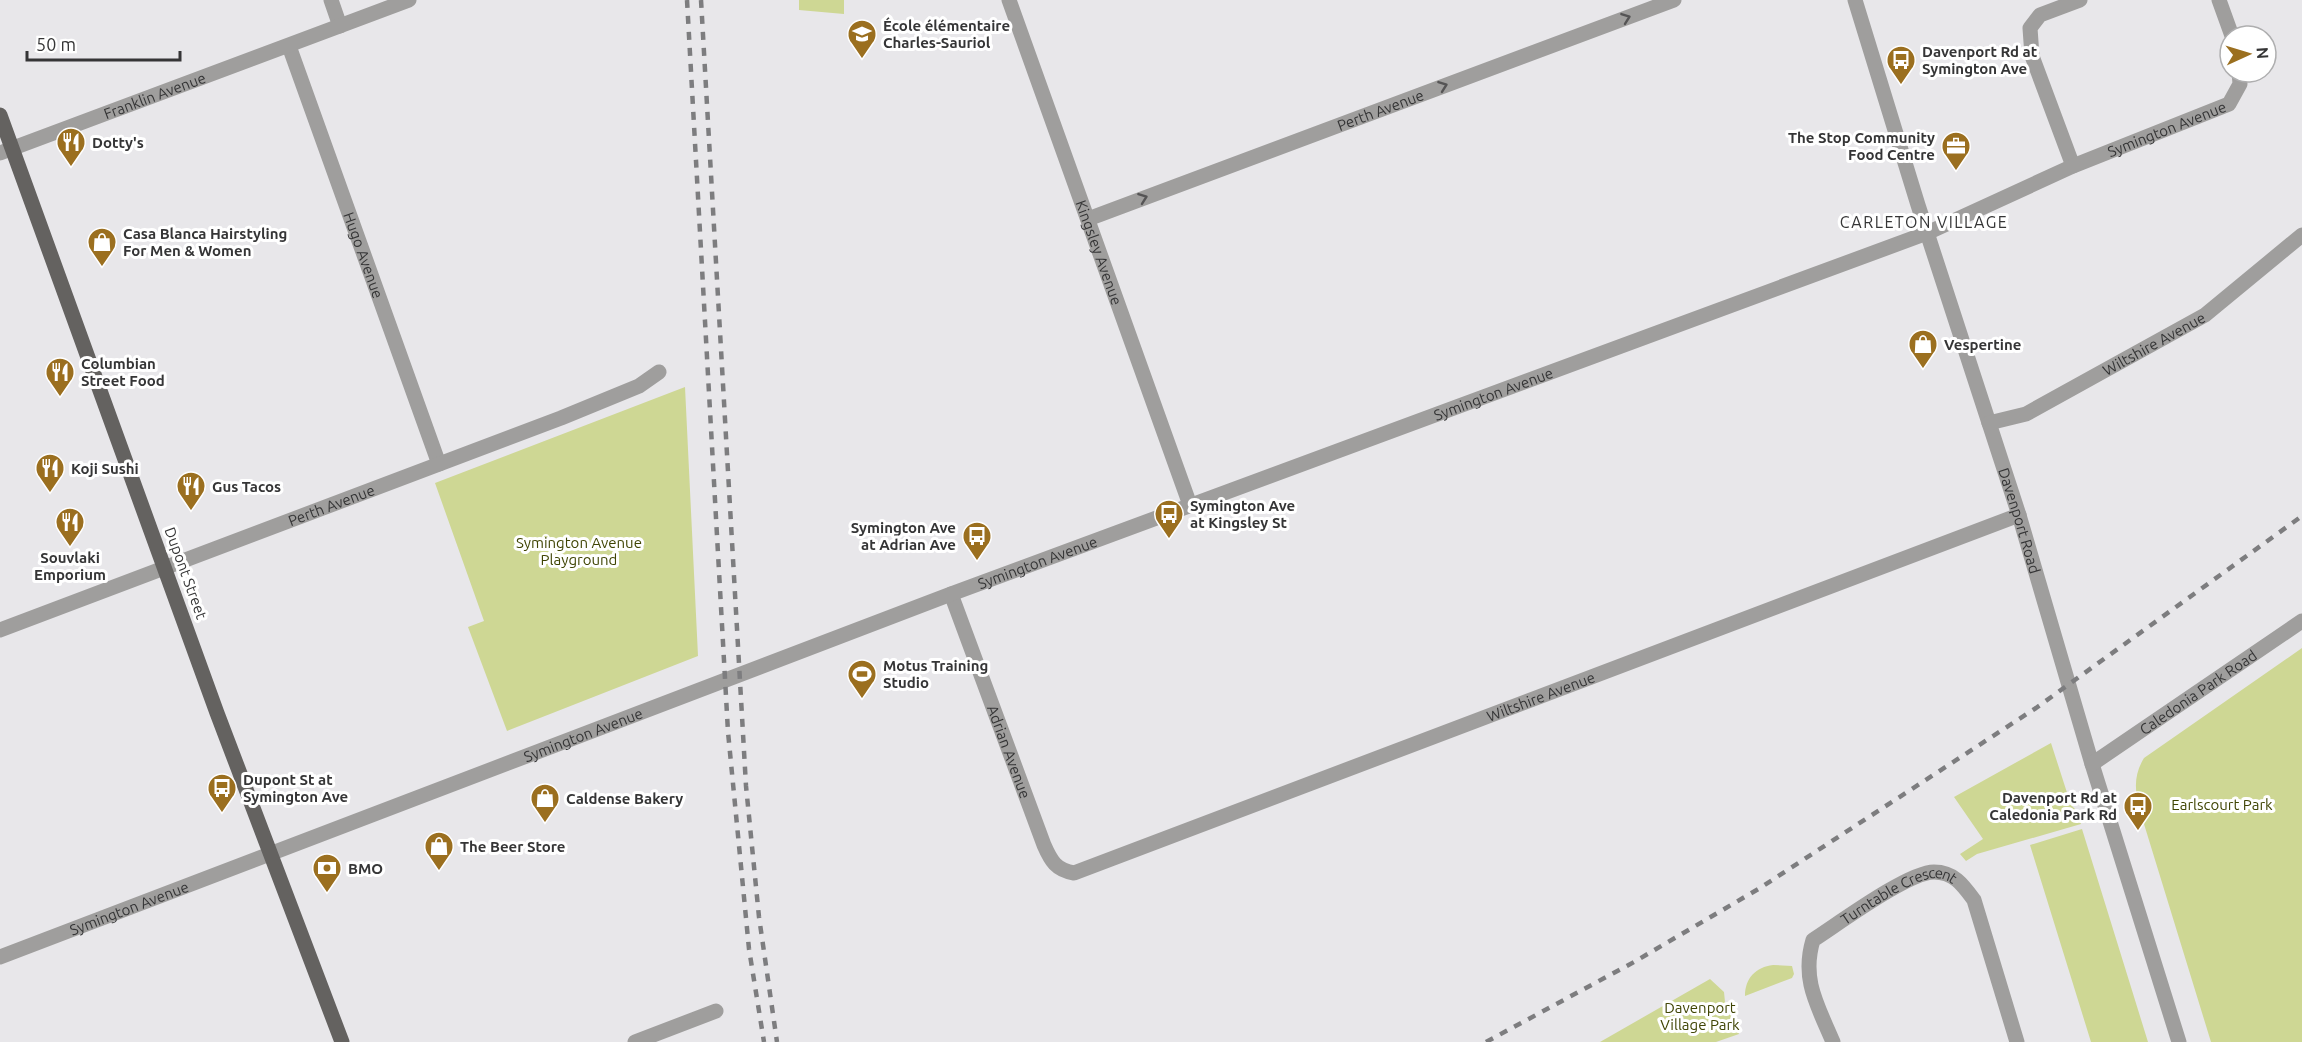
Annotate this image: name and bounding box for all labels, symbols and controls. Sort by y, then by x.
one-way arrow [1620,12,1631,25]
place label: École élémentaire Charles-Sauriol [883,17,1010,51]
school or university icon: École élémentaire Charles-Sauriol [846,18,878,60]
scale bar [27,24,180,62]
north arrow [2218,24,2278,84]
text: 50 m [36,34,76,54]
place label: Davenport Rd at Symington Ave [1922,43,2038,77]
bus stop icon: Davenport Rd at Symington Ave [1885,44,1917,86]
text: N [2254,46,2272,60]
street label: Franklin Avenue [101,68,208,122]
one-way arrow [1437,81,1448,93]
street label: Perth Avenue [1335,86,1426,134]
street label: Symington Avenue [2105,98,2228,160]
restaurant icon: Dotty's [55,126,87,168]
place label: The Stop Community Food Centre [1788,129,1935,163]
office icon: The Stop Community Food Centre [1940,130,1972,172]
place label: Dotty's [92,134,144,151]
one-way arrow [1137,193,1147,206]
street label: Kingsley Avenue [1073,198,1126,307]
street label: Hugo Avenue [341,209,387,300]
district label: CARLETON VILLAGE [1840,213,2008,231]
place label: Casa Blanca Hairstyling For Men & Women [123,225,287,259]
shop icon: Casa Blanca Hairstyling For Men & Women [86,226,118,268]
street label: Wiltshire Avenue [2100,308,2208,379]
shop icon: Vespertine [1907,328,1939,370]
place label: Vespertine [1944,336,2021,353]
place label: Columbian Street Food [81,355,165,389]
restaurant icon: Columbian Street Food [44,356,76,398]
street label: Symington Avenue [1431,364,1555,423]
restaurant icon: Koji Sushi [34,452,66,494]
place label: Koji Sushi [71,460,139,477]
street label: Davenport Road [1996,465,2044,575]
restaurant icon: Gus Tacos [175,470,207,512]
place label: Gus Tacos [212,478,281,495]
street label: Perth Avenue [286,481,377,529]
place label: Symington Ave at Kingsley St [1190,497,1295,531]
bus stop icon: Symington Ave at Kingsley St [1153,498,1185,540]
restaurant icon: Souvlaki Emporium [54,506,86,548]
place label: Symington Ave at Adrian Ave [851,519,956,553]
bus stop icon: Symington Ave at Adrian Ave [961,520,993,562]
street label: Dupont Street [162,525,211,621]
street label: Symington Avenue [975,532,1099,592]
park label: Symington Avenue Playground [516,534,642,568]
place label: Souvlaki Emporium [34,549,106,583]
street label: Caledonia Park Road [2136,646,2260,738]
place label: Motus Training Studio [883,657,988,691]
sports icon: Motus Training Studio [846,658,878,700]
street label: Wiltshire Avenue [1484,668,1597,724]
street label: Adrian Avenue [984,703,1034,801]
street label: Symington Avenue [521,704,645,765]
place label: Dupont St at Symington Ave [243,771,348,805]
bus stop icon: Dupont St at Symington Ave [206,772,238,814]
shop icon: Caldense Bakery [529,782,561,824]
place label: Davenport Rd at Caledonia Park Rd [1989,789,2118,823]
place label: Caldense Bakery [566,790,683,807]
bus stop icon: Davenport Rd at Caledonia Park Rd [2122,790,2154,832]
park label: Earlscourt Park [2171,796,2273,813]
shop icon: The Beer Store [423,830,455,872]
place label: The Beer Store [460,838,565,855]
bank icon: BMO [311,852,343,894]
place label: BMO [348,860,383,877]
street label: Turntable Crescent [1837,863,1961,927]
street label: Symington Avenue [67,877,191,938]
park label: Davenport Village Park [1660,999,1740,1033]

